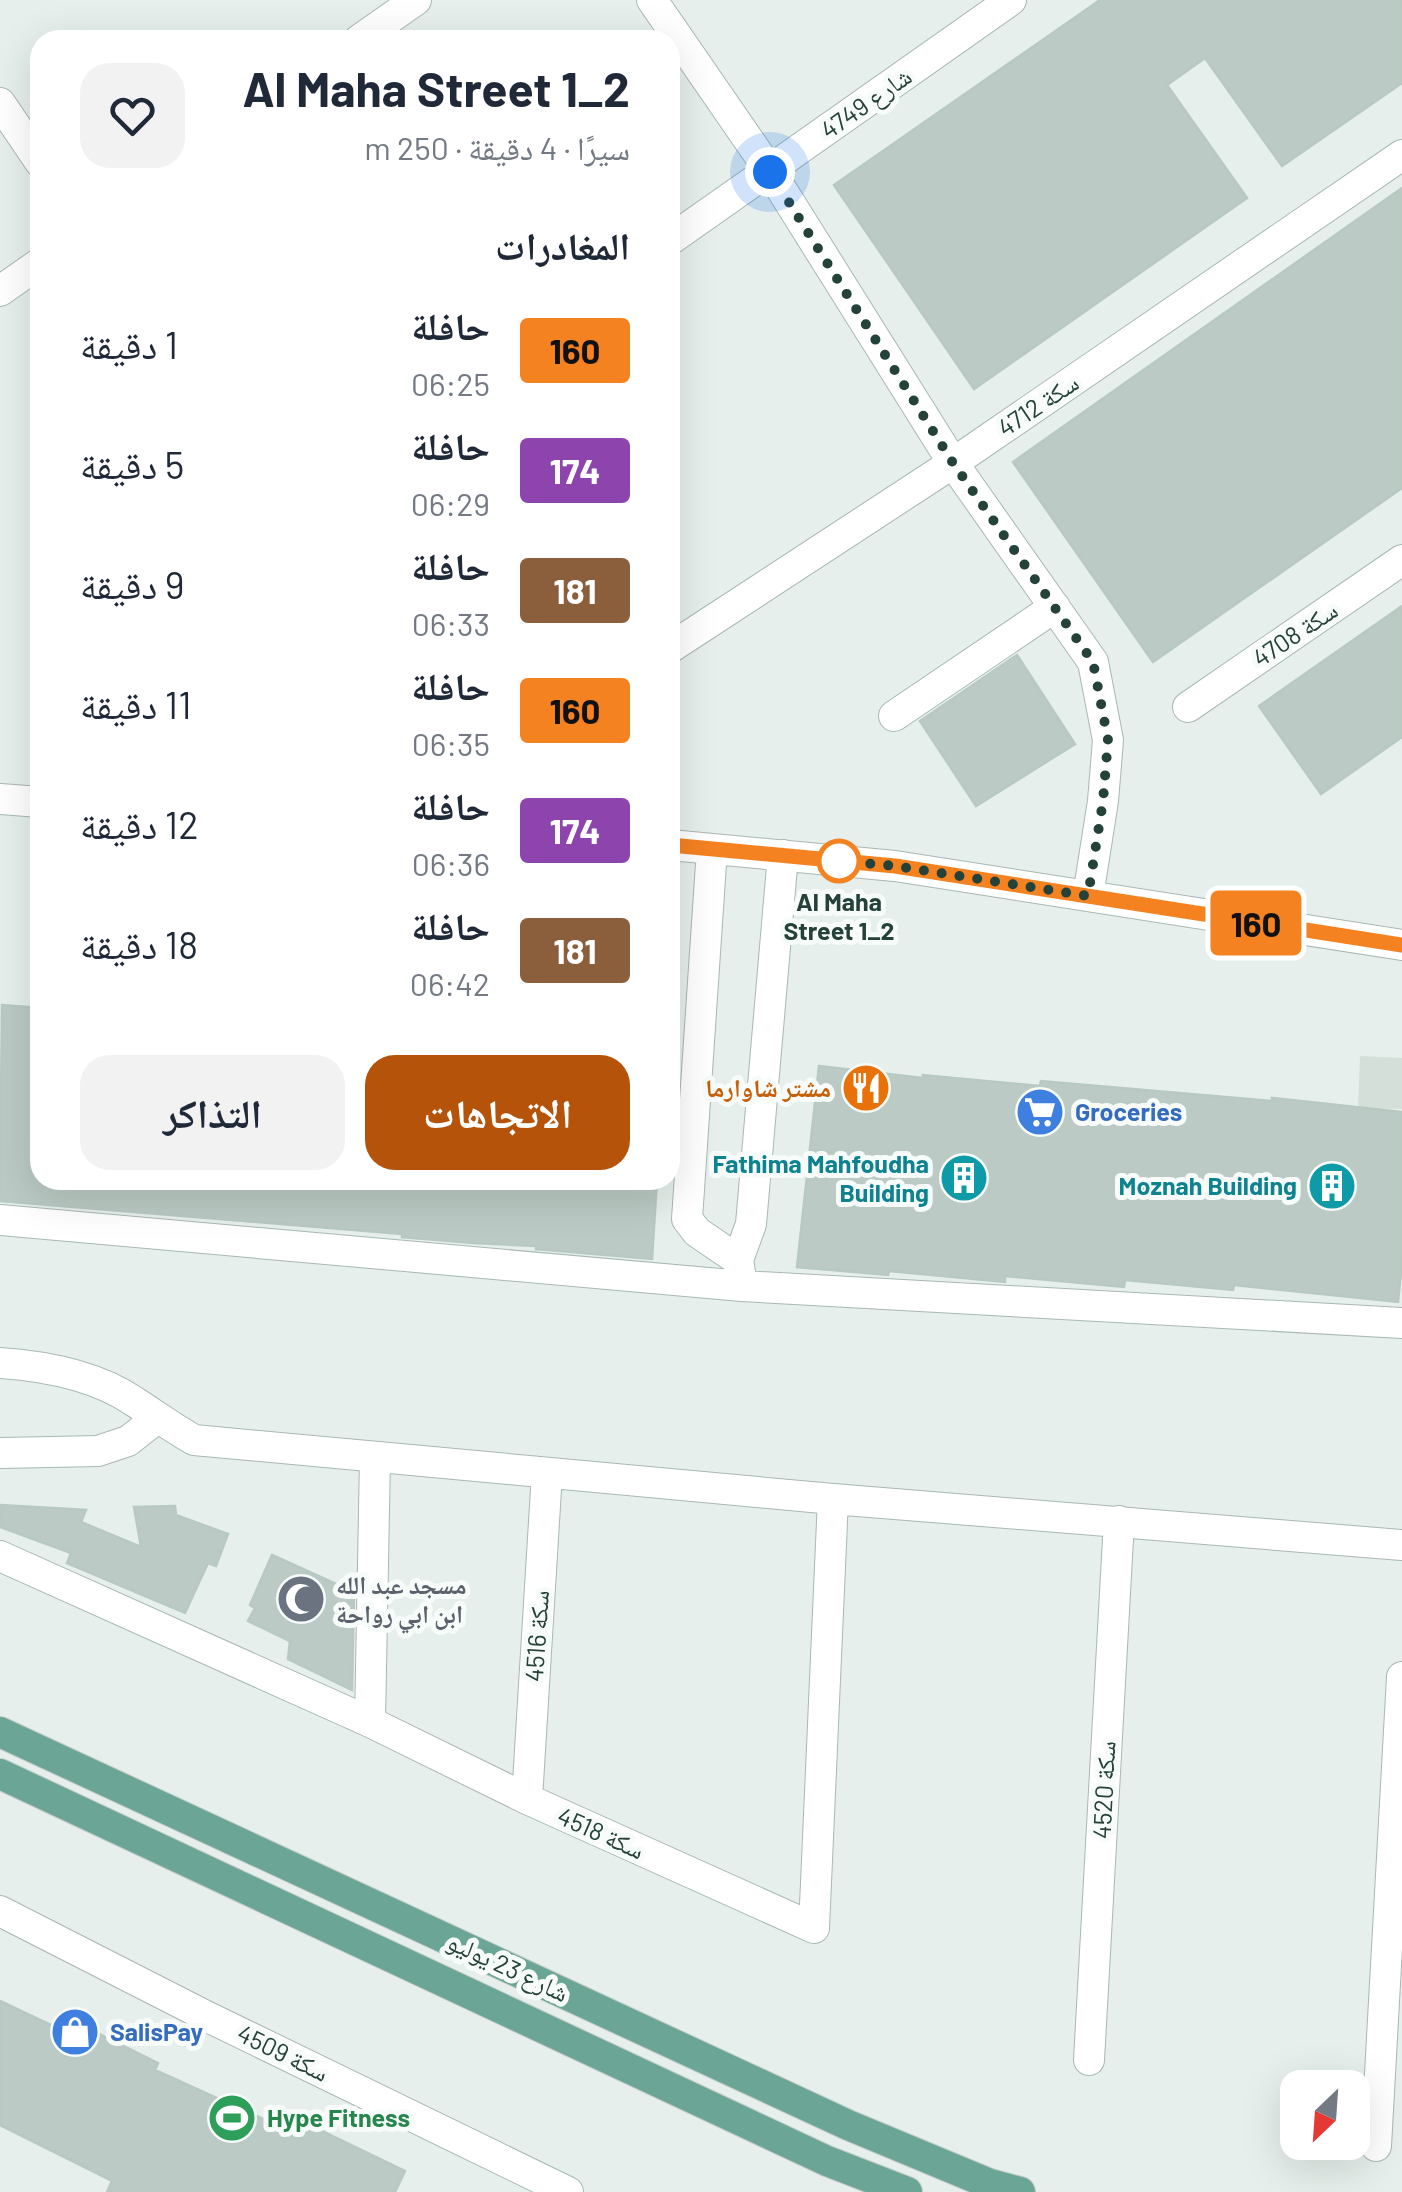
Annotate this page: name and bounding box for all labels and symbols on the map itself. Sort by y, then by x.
street label: 4749 شارع [814,60,918,146]
your location [745,147,795,197]
street label: سكة 4712 [991,366,1084,442]
street label: سكة 4708 [1246,594,1343,673]
marker: Al Maha Street 1_2 [818,840,860,882]
place label: Al Maha Street 1_2 [783,886,895,945]
line badge: 160 [1198,890,1314,956]
restaurant icon: مشتر شاوارما [840,1062,892,1114]
place label: مشتر شاوارما [705,1072,831,1102]
supermarket icon: Groceries [1014,1086,1066,1138]
place label: Groceries [1075,1096,1182,1126]
place label: Fathima Mahfoudha Building [712,1148,929,1207]
building icon: Fathima Mahfoudha Building [938,1152,990,1204]
building icon: Moznah Building [1306,1160,1358,1212]
place label: Moznah Building [1119,1170,1297,1200]
place label: مسجد عبد الله ابن ابي رواحة [336,1569,466,1634]
mosque icon: مسجد عبد الله ابن ابي رواحة [275,1573,327,1625]
street label: سكة 4516 [518,1589,554,1683]
street label: سكة 4520 [1085,1740,1121,1840]
street label: سكة 4518 [553,1800,650,1864]
street label: شارع 23 يوليو [442,1925,574,2009]
shop icon: SalisPay [49,2006,101,2058]
place label: SalisPay [110,2016,204,2046]
street label: سكة 4509 [233,2017,334,2087]
north arrow [1280,2070,1370,2160]
sports icon: Hype Fitness [206,2092,258,2144]
place label: Hype Fitness [267,2102,410,2132]

